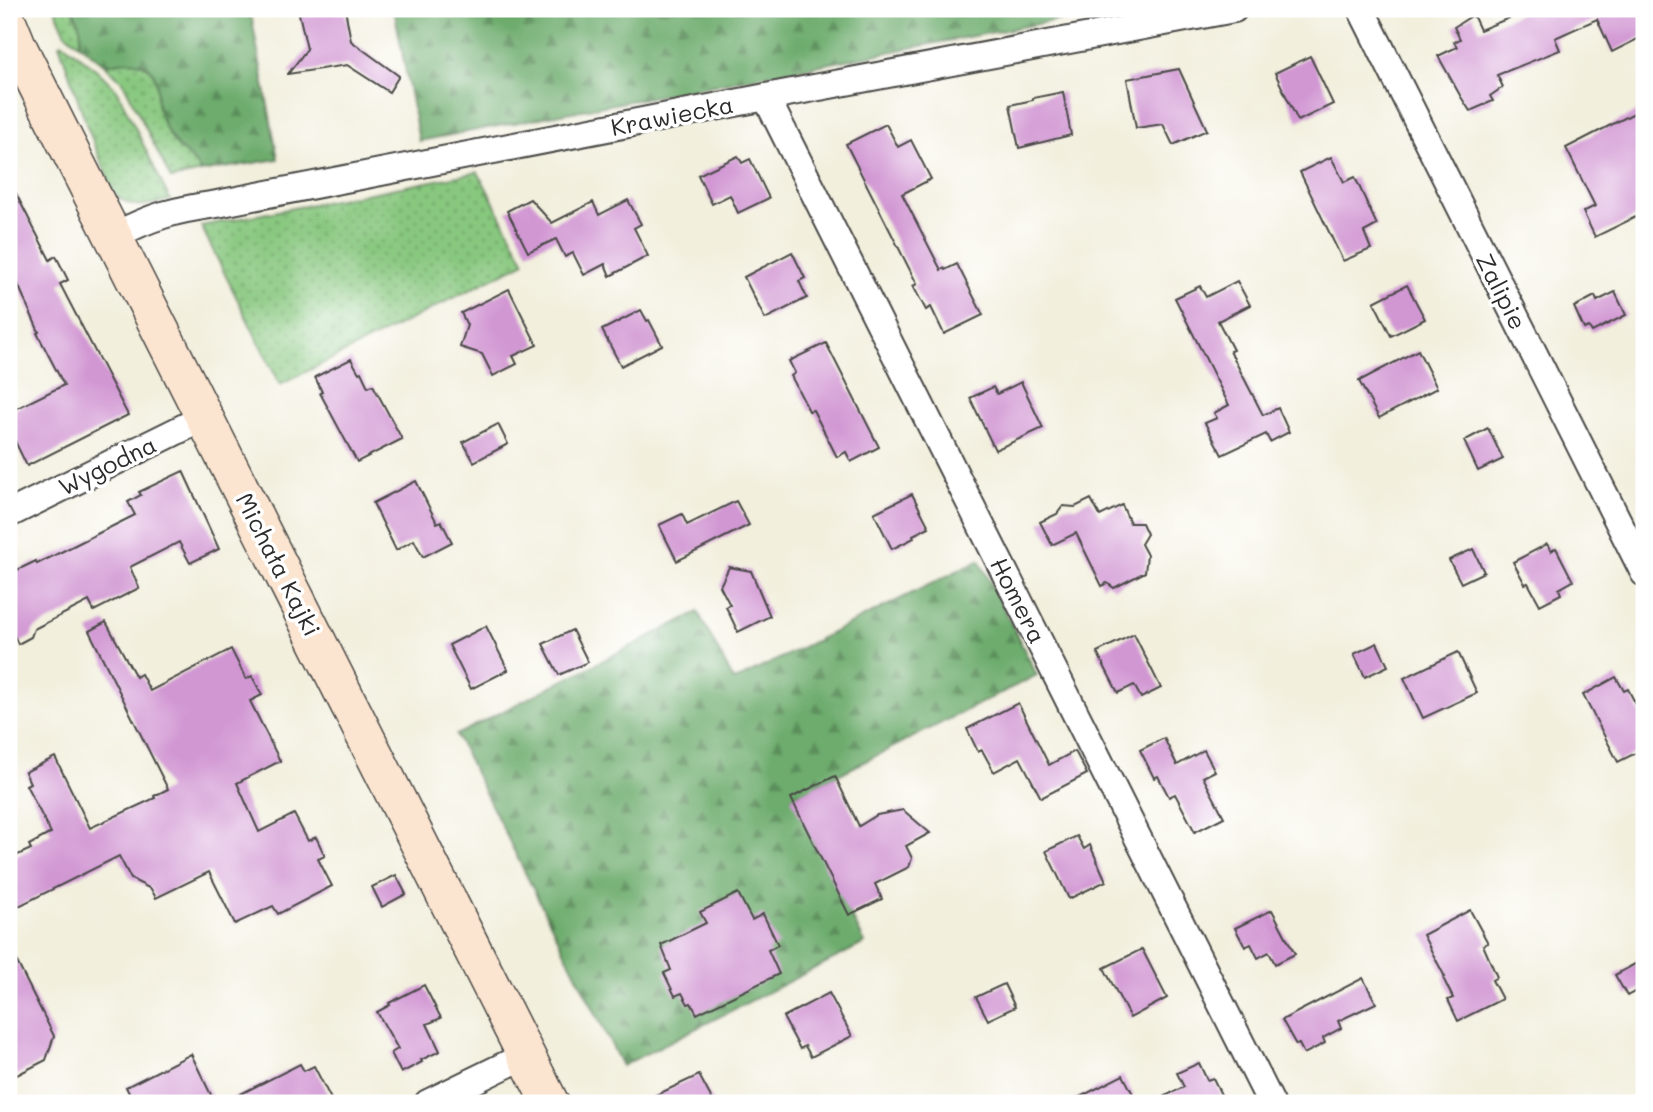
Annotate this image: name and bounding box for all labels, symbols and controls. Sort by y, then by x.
street label: Krawiecka [608,88,736,142]
street label: Zalipie [1470,248,1534,334]
street label: Wygodna [53,428,161,502]
street label: Michała Kajki [230,487,328,641]
street label: Homera [984,552,1054,648]

